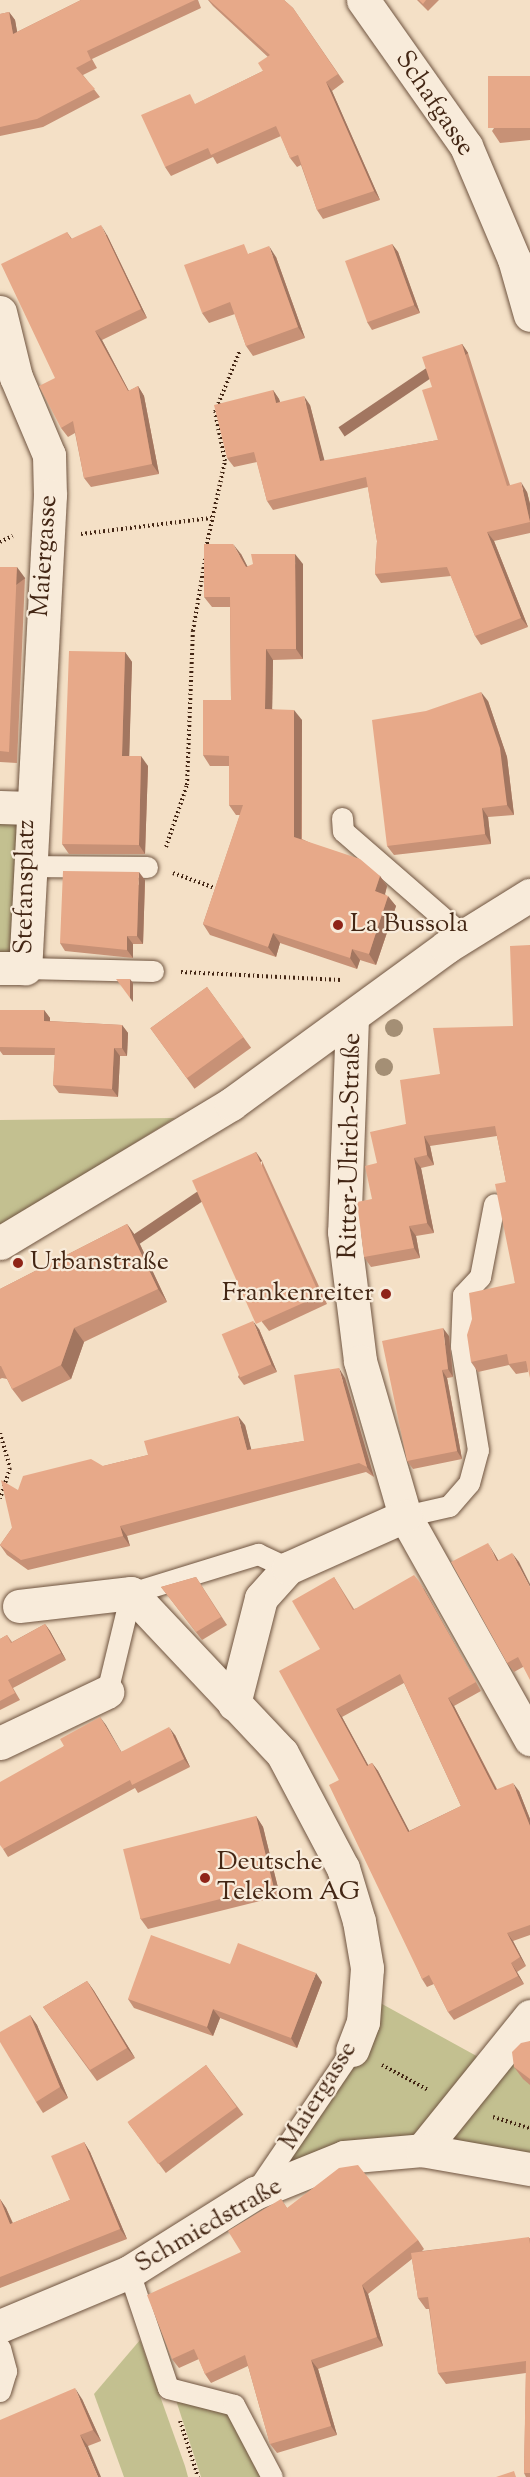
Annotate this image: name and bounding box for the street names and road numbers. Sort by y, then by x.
street label: Schafgasse [388,46,480,162]
street label: Maiergasse [25,494,65,618]
street label: Stefansplatz [9,819,43,955]
street label: Ritter-Ulrich-Straße [333,1033,369,1259]
street label: Maiergasse [273,2036,365,2156]
street label: Schmiedstraße [130,2171,288,2281]

